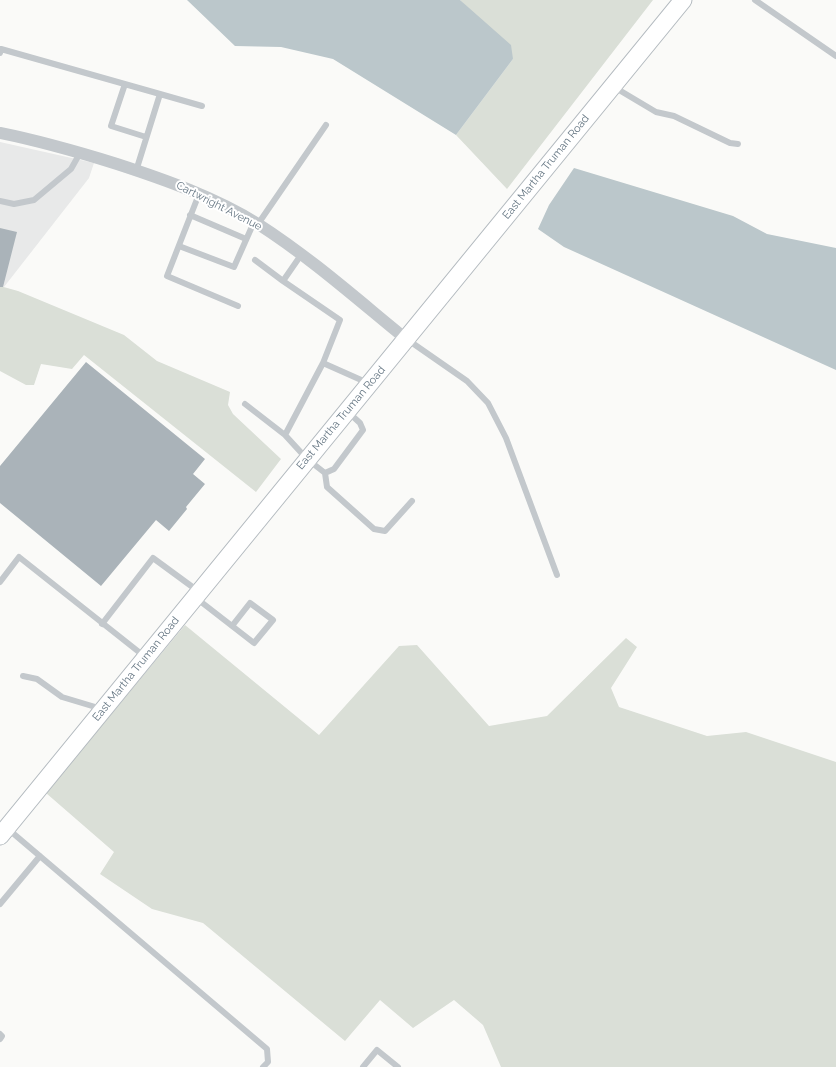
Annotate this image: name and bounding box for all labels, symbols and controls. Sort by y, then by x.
street label: East Martha Truman Road [500,112,592,222]
street label: Cartwright Avenue [174,179,264,233]
street label: East Martha Truman Road [294,364,388,472]
street label: East Martha Truman Road [90,614,182,724]

